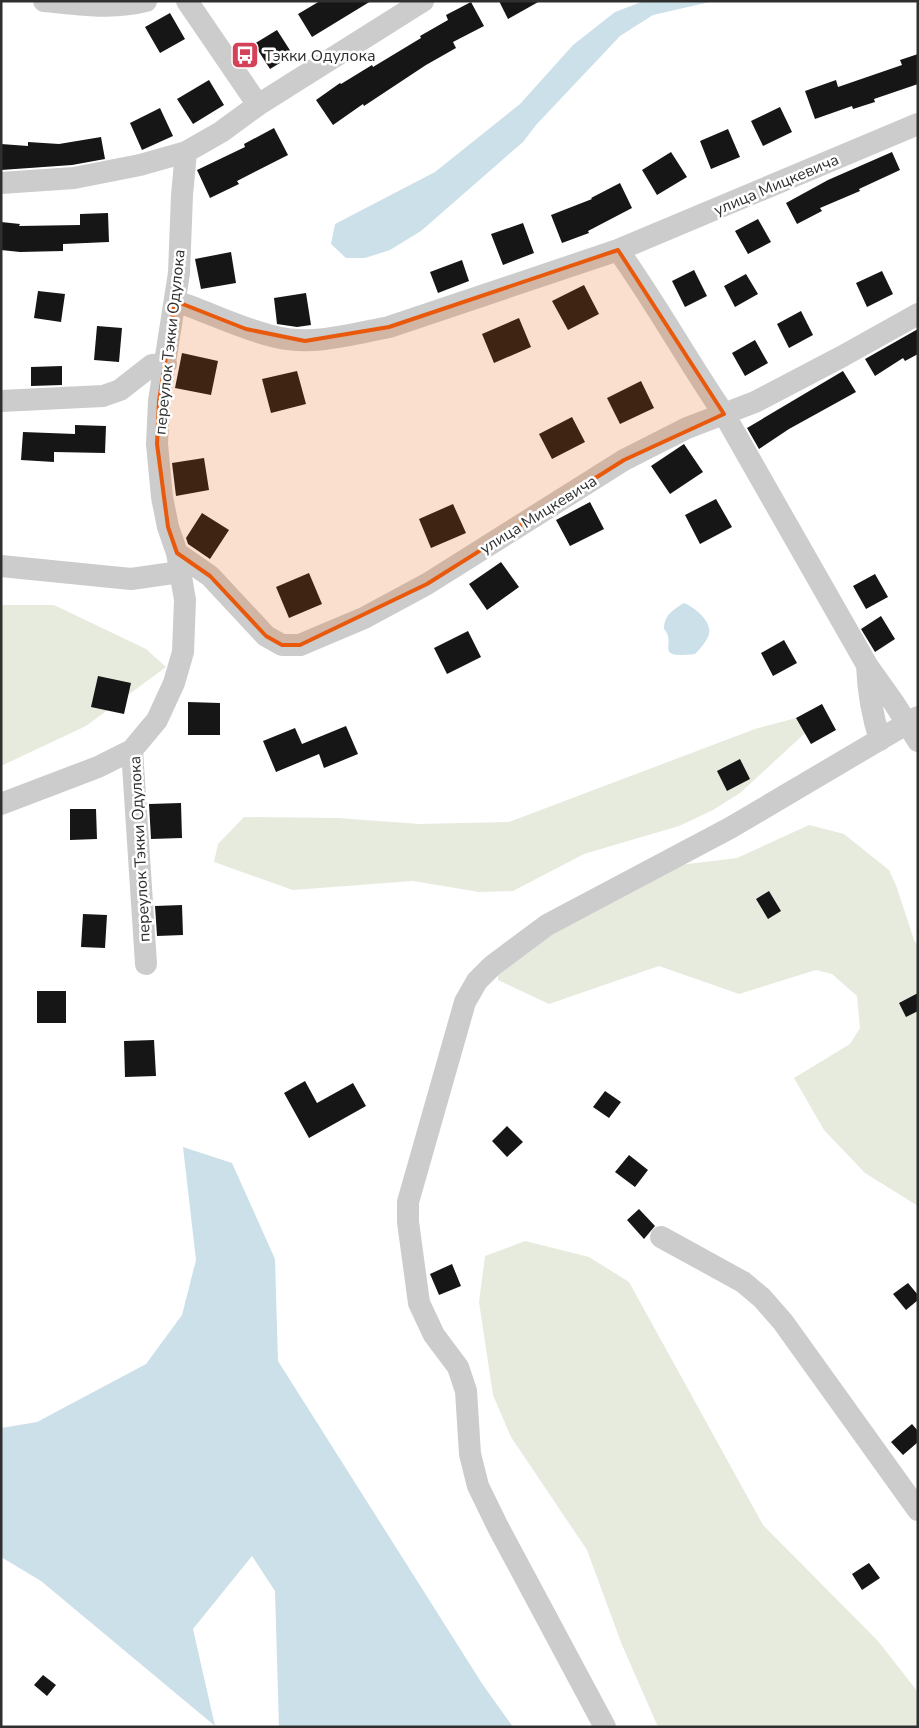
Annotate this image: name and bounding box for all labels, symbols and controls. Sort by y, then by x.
bus stop icon: Тэкки Одулока [230,40,260,70]
place label: Тэкки Одулока [264,45,376,67]
street label: улица Мицкевича [710,149,842,221]
street label: переулок Тэкки Одулока [149,248,191,436]
street label: улица Мицкевича [476,470,601,560]
street label: переулок Тэкки Одулока [124,755,156,943]

